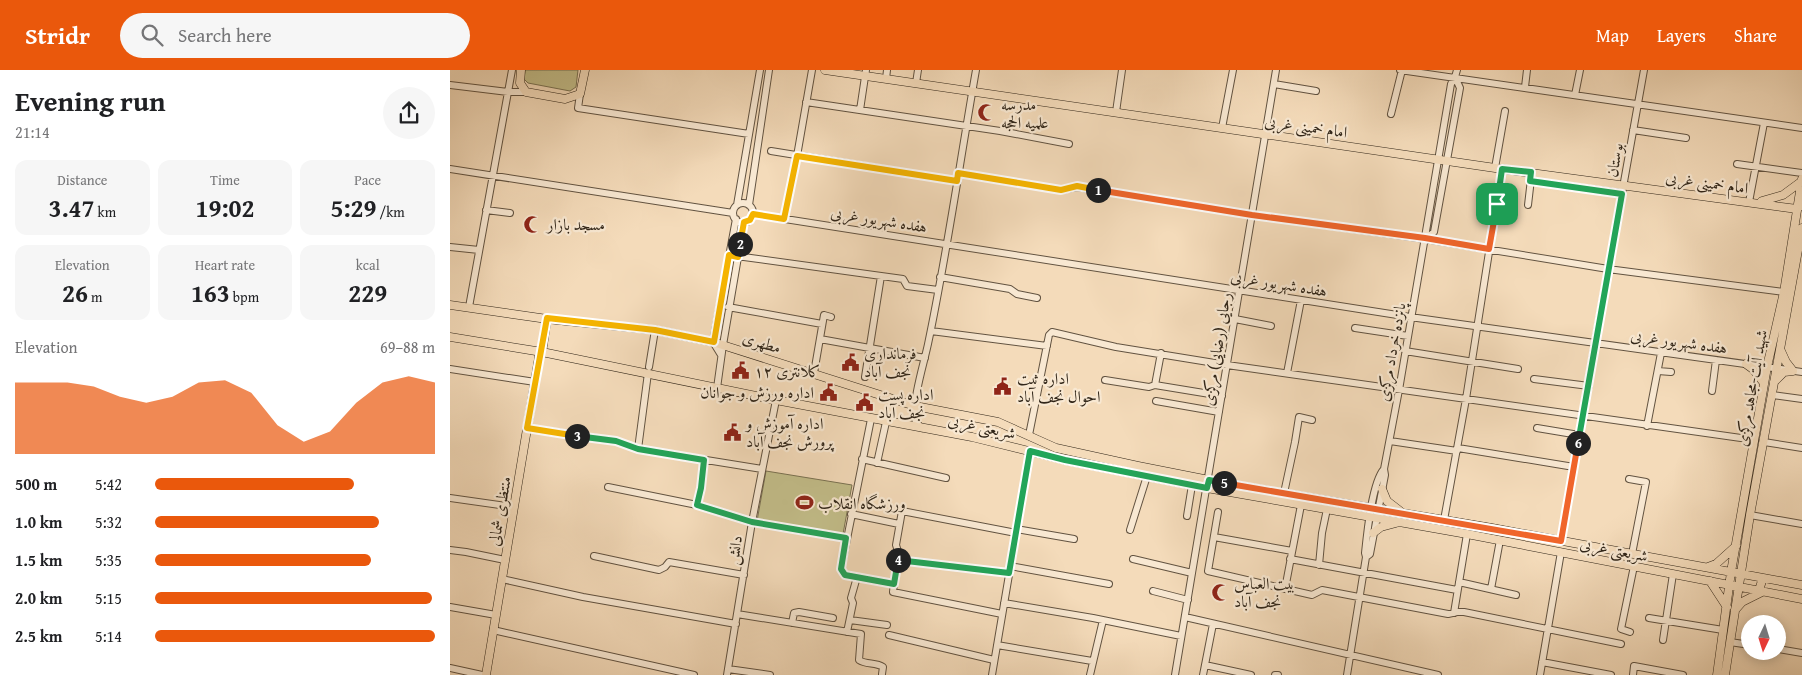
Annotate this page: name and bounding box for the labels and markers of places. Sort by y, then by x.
place label: مدرسه علمیه الحجه [1001,92,1049,134]
mosque icon: مدرسه علمیه الحجه [977,103,997,123]
pin: 1 [1086,178,1110,202]
pin [1476,183,1518,225]
place label: مسجد بازار [545,212,605,236]
mosque icon: مسجد بازار [523,214,543,234]
pin: 2 [728,232,752,256]
place label: فرمانداری نجف آباد [864,341,917,383]
public building icon: فرمانداری نجف آباد [840,352,860,372]
place label: کلانتری ۱۲ [754,359,820,383]
public building icon: کلانتری ۱۲ [730,361,750,381]
place label: اداره ثبت احوال نجف آباد [1017,366,1100,408]
public building icon: اداره ثبت احوال نجف آباد [993,377,1013,397]
place label: اداره ورزش و جوانان [700,380,814,404]
public building icon: اداره ورزش و جوانان [818,382,838,402]
place label: اداره پست نجف آباد [878,382,933,424]
public building icon: اداره پست نجف آباد [854,393,874,413]
place label: اداره آموزش و پرورش نجف آباد [744,411,835,453]
public building icon: اداره آموزش و پرورش نجف آباد [722,422,742,442]
pin: 3 [564,424,590,448]
pin: 6 [1566,430,1590,456]
pin: 5 [1212,470,1236,496]
place label: ورزشگاه انقلاب [818,491,906,515]
sports icon: ورزشگاه انقلاب [794,493,814,513]
pin: 4 [886,548,910,572]
place label: بیت العباس نجف آباد [1234,571,1295,613]
mosque icon: بیت العباس نجف آباد [1210,582,1230,602]

